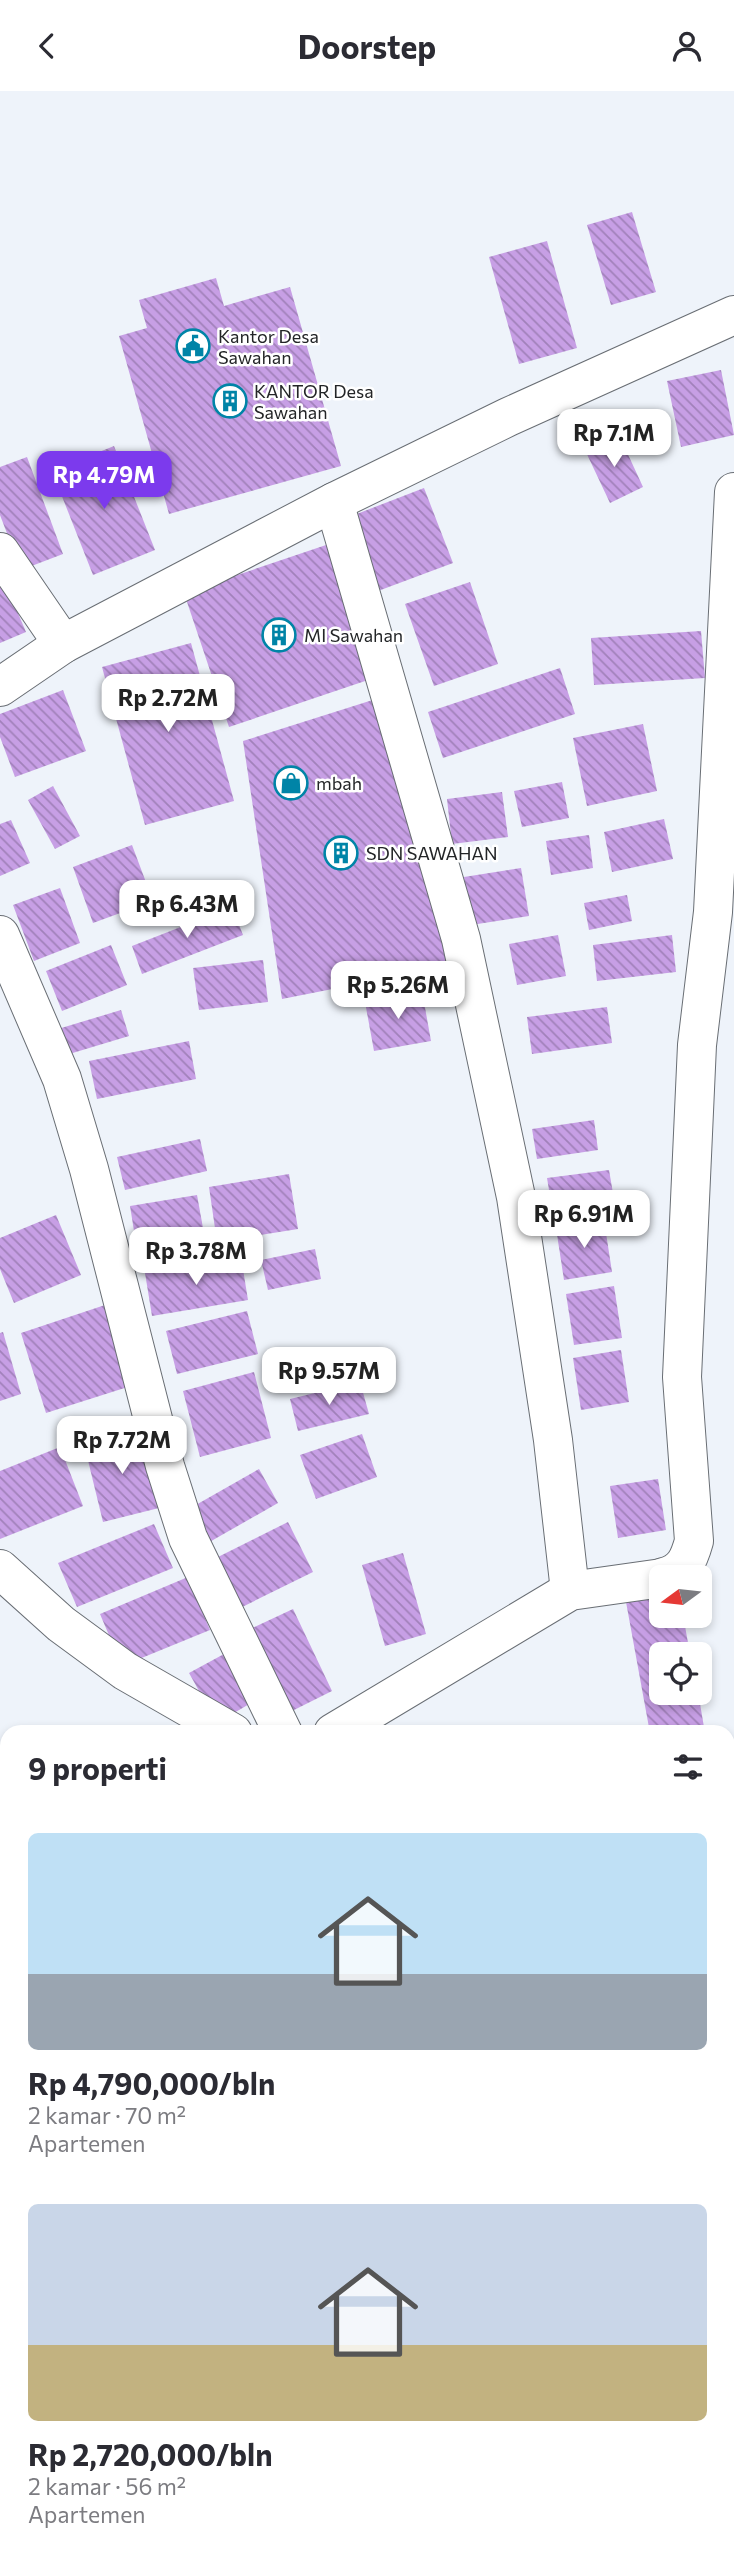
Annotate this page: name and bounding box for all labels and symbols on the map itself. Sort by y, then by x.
place label: Kantor Desa Sawahan [218,325,319,368]
public building icon: Kantor Desa Sawahan [174,327,212,365]
place label: KANTOR Desa Sawahan [254,380,374,423]
building icon: KANTOR Desa Sawahan [211,382,249,420]
pin: Rp 7.1M [549,409,679,469]
pin: Rp 4.79M [32,451,176,511]
building icon: MI Sawahan [260,616,298,654]
place label: MI Sawahan [304,624,403,646]
pin: Rp 2.72M [96,675,240,734]
shop icon: mbah [272,764,310,802]
place label: mbah [316,772,362,794]
building icon: SDN SAWAHAN [322,834,360,872]
place label: SDN SAWAHAN [366,842,497,864]
pin: Rp 6.43M [115,881,259,940]
pin: Rp 5.26M [326,961,470,1021]
pin: Rp 6.91M [512,1191,656,1250]
pin: Rp 3.78M [124,1227,268,1287]
pin: Rp 9.57M [257,1347,401,1407]
pin: Rp 7.72M [50,1417,194,1476]
north arrow [649,1565,712,1627]

